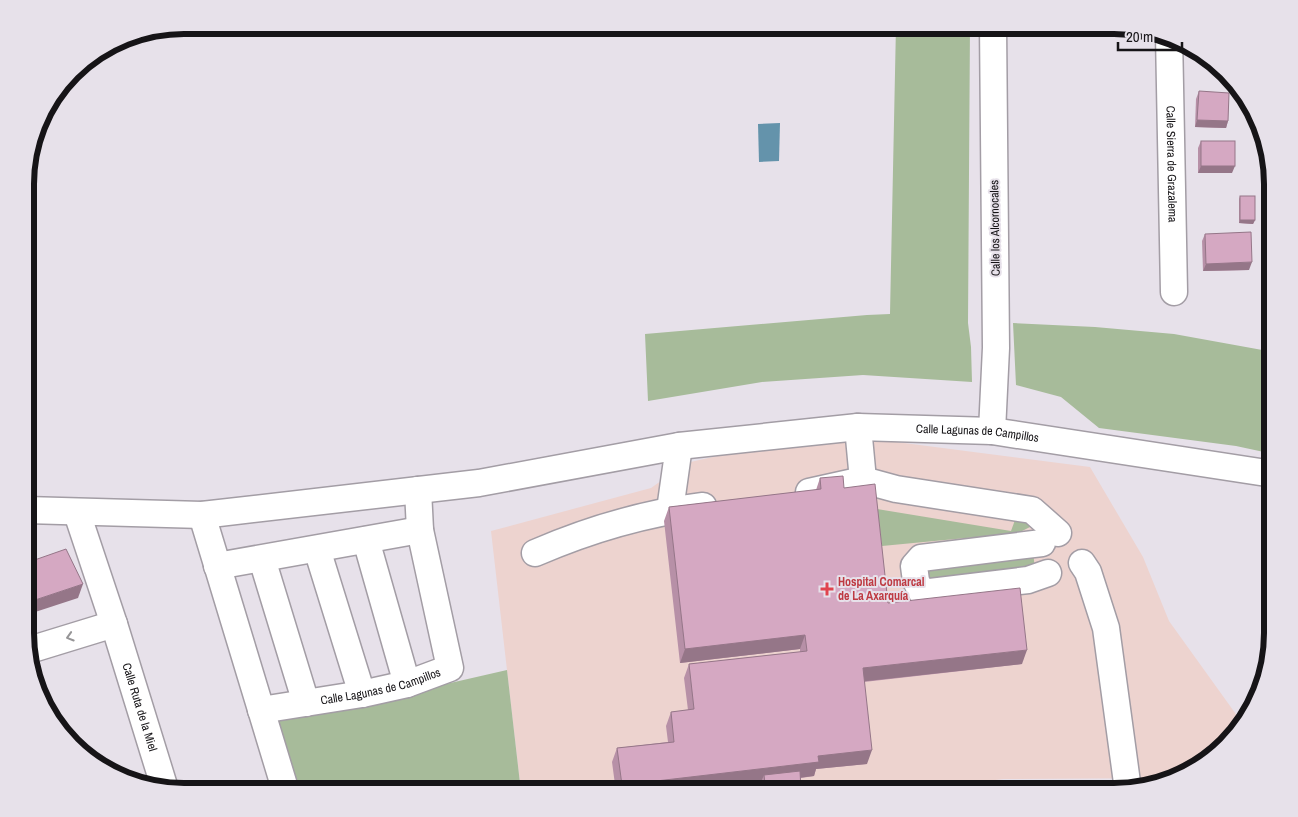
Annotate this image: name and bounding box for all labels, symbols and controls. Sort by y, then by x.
scale bar [1118,20,1182,52]
text: 20 m [1126,26,1153,47]
street label: Calle Sierra de Grazalema [1162,105,1181,223]
street label: Calle los Alcornocales [986,180,1004,276]
street label: Calle Lagunas de Campillos [916,421,1040,446]
place label: Hospital Comarcal de La Axarquía [838,574,925,604]
marker: Hospital Comarcal de La Axarquía [820,582,834,596]
one-way arrow [67,632,75,642]
street label: Calle Ruta de la Miel [119,661,161,753]
street label: Calle Lagunas de Campillos [319,664,443,708]

